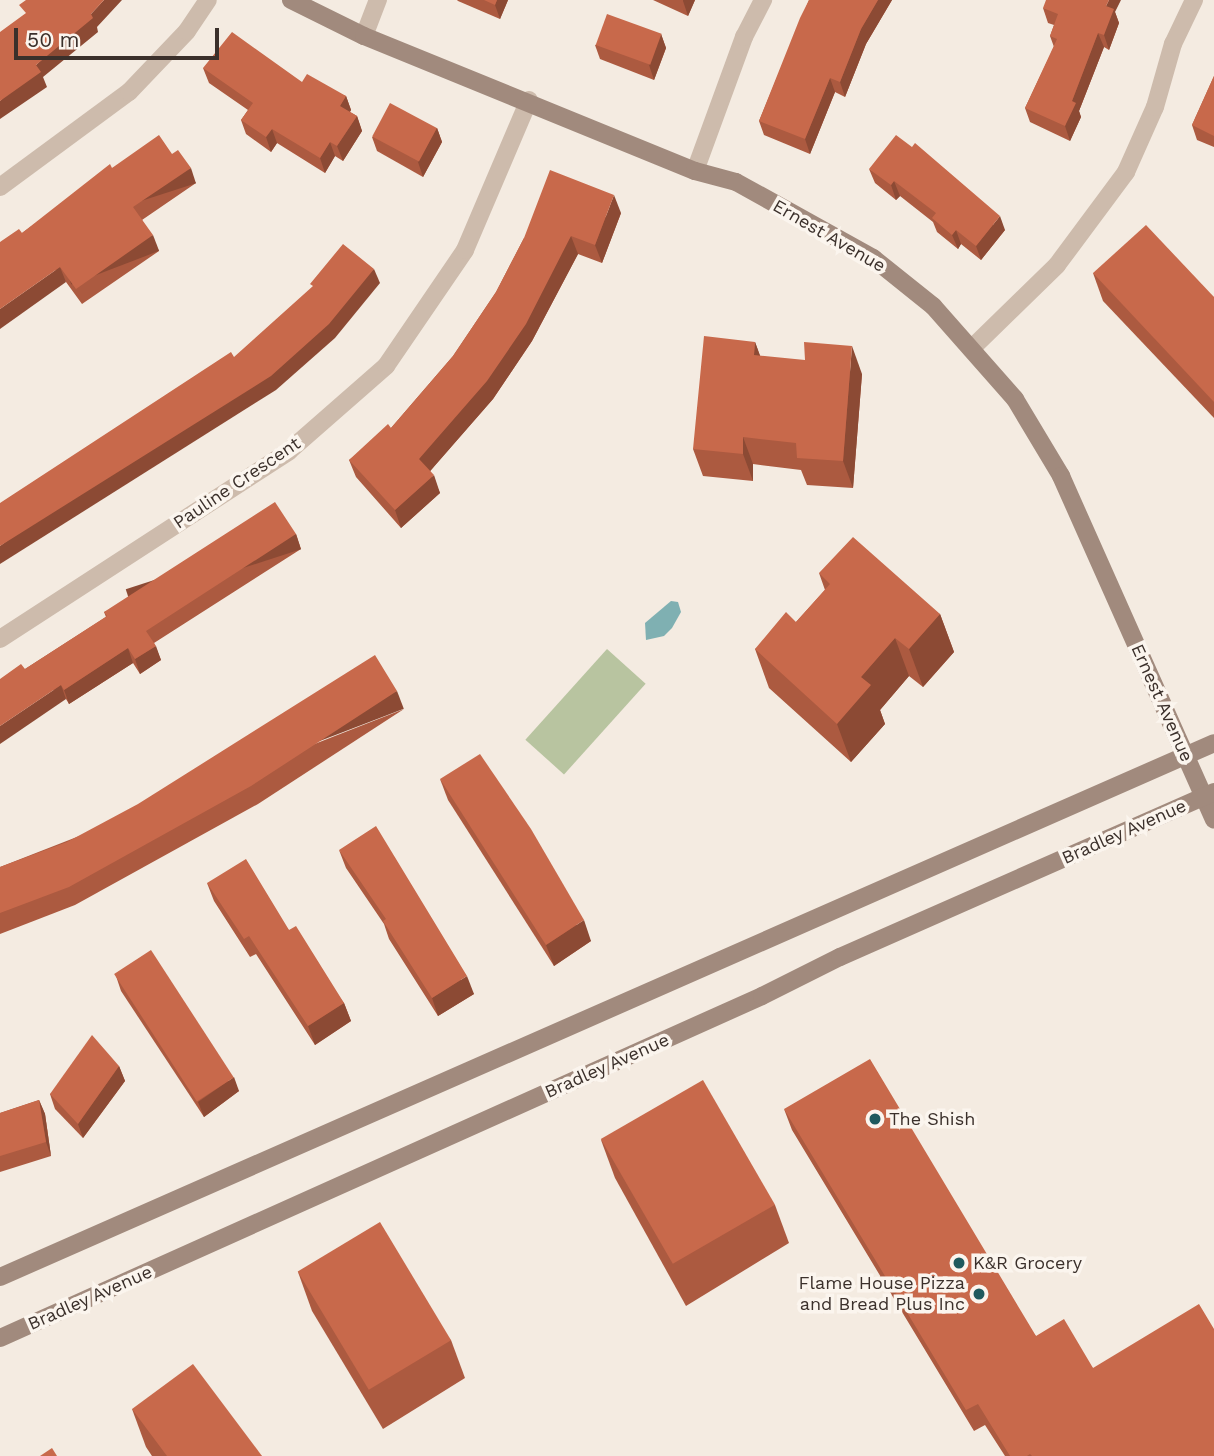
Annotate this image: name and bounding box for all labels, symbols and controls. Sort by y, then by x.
scale bar [18,14,222,58]
text: 50 m [27,27,79,52]
street label: Ernest Avenue [769,195,889,277]
street label: Pauline Crescent [169,433,305,533]
street label: Ernest Avenue [1126,641,1198,765]
street label: Bradley Avenue [1058,795,1190,869]
street label: Bradley Avenue [541,1029,673,1103]
place label: The Shish [889,1108,975,1130]
marker: The Shish [867,1111,883,1127]
place label: K&R Grocery [973,1252,1082,1274]
marker: K&R Grocery [951,1255,967,1271]
street label: Bradley Avenue [24,1261,156,1335]
place label: Flame House Pizza and Bread Plus Inc [798,1273,965,1316]
marker: Flame House Pizza and Bread Plus Inc [971,1286,987,1302]

